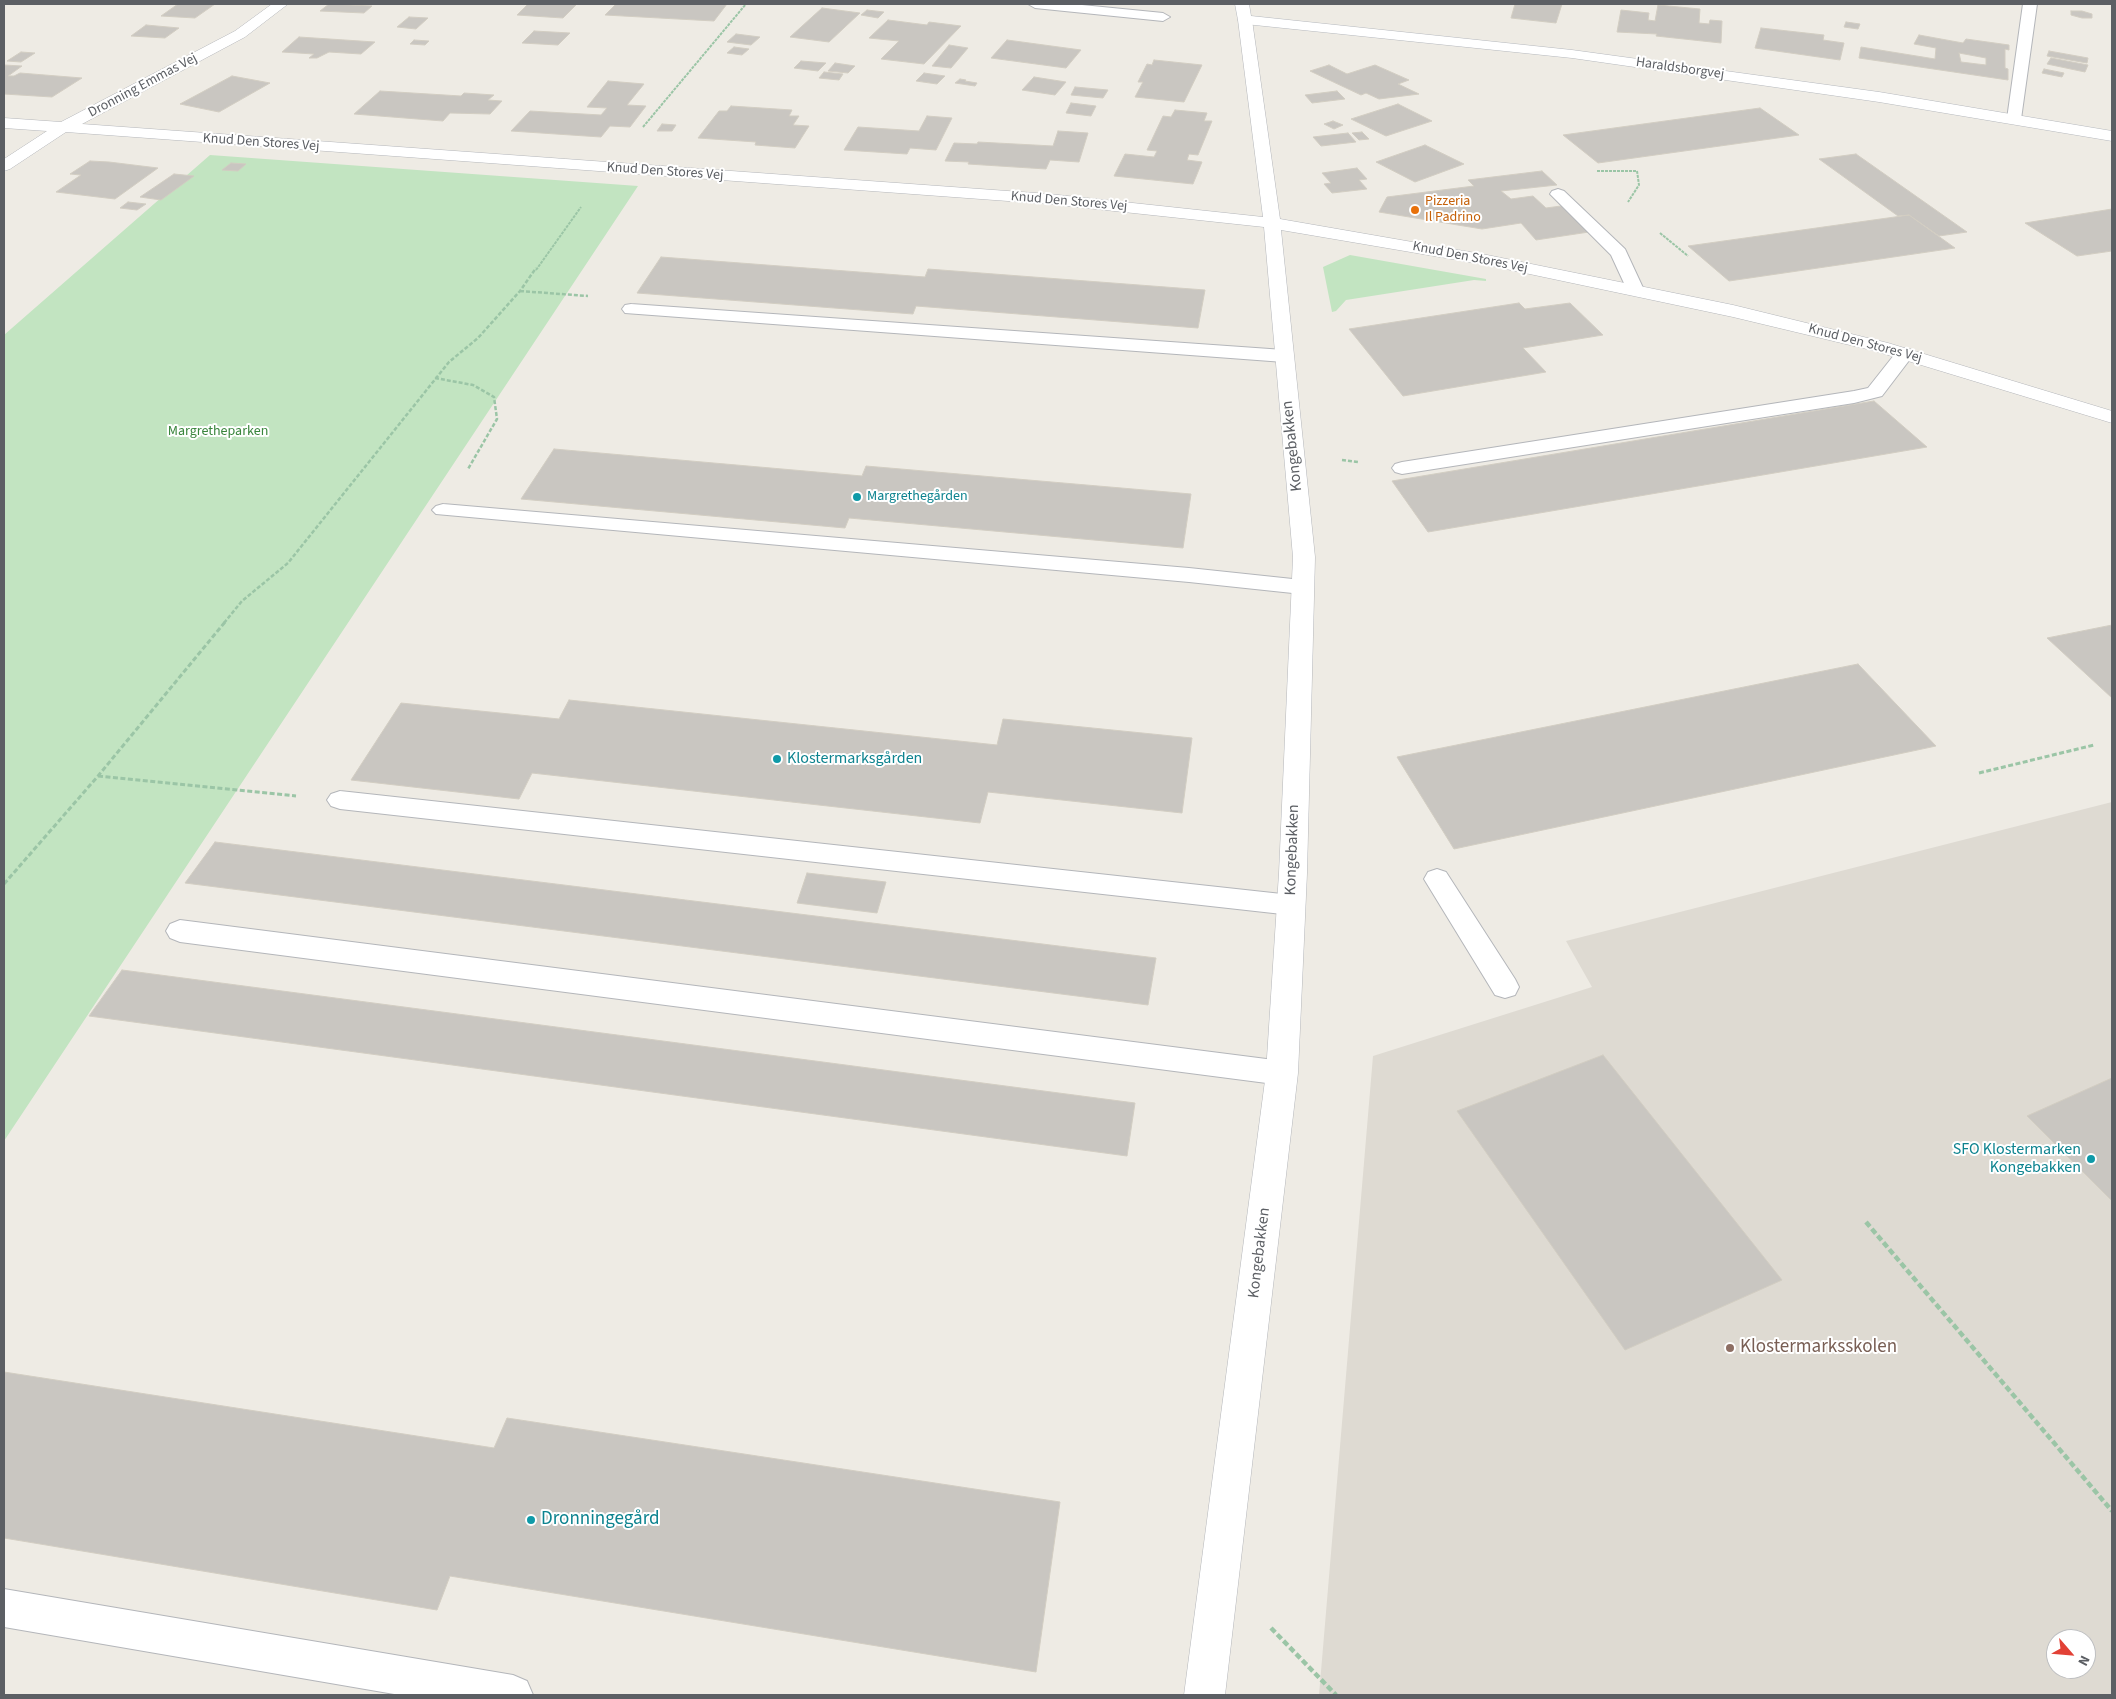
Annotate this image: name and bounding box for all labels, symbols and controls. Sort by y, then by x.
street label: Dronning Emmas Vej [86,50,200,122]
street label: Haraldsborgvej [1635,54,1725,84]
street label: Knud Den Stores Vej [202,131,320,155]
street label: Knud Den Stores Vej [606,160,724,184]
street label: Knud Den Stores Vej [1010,189,1128,215]
place label: Pizzeria Il Padrino [1425,194,1481,226]
marker: Pizzeria Il Padrino [1409,204,1421,216]
street label: Knud Den Stores Vej [1411,239,1529,277]
street label: Knud Den Stores Vej [1806,321,1924,367]
street label: Kongebakken [1279,400,1307,492]
park label: Margretheparken [168,424,268,440]
place label: Margrethegården [867,489,968,505]
marker: Margrethegården [851,491,863,503]
place label: Klostermarksgården [787,749,922,769]
marker: Klostermarksgården [771,753,783,765]
street label: Kongebakken [1282,804,1304,896]
place label: SFO Klostermarken Kongebakken [1953,1140,2081,1178]
marker: SFO Klostermarken Kongebakken [2085,1153,2097,1165]
street label: Kongebakken [1245,1207,1275,1299]
place label: Klostermarksskolen [1740,1337,1897,1359]
marker: Klostermarksskolen [1724,1342,1736,1354]
place label: Dronningegård [541,1509,660,1531]
marker: Dronningegård [525,1514,537,1526]
north arrow [2046,1629,2096,1679]
text: N [2072,1652,2094,1669]

